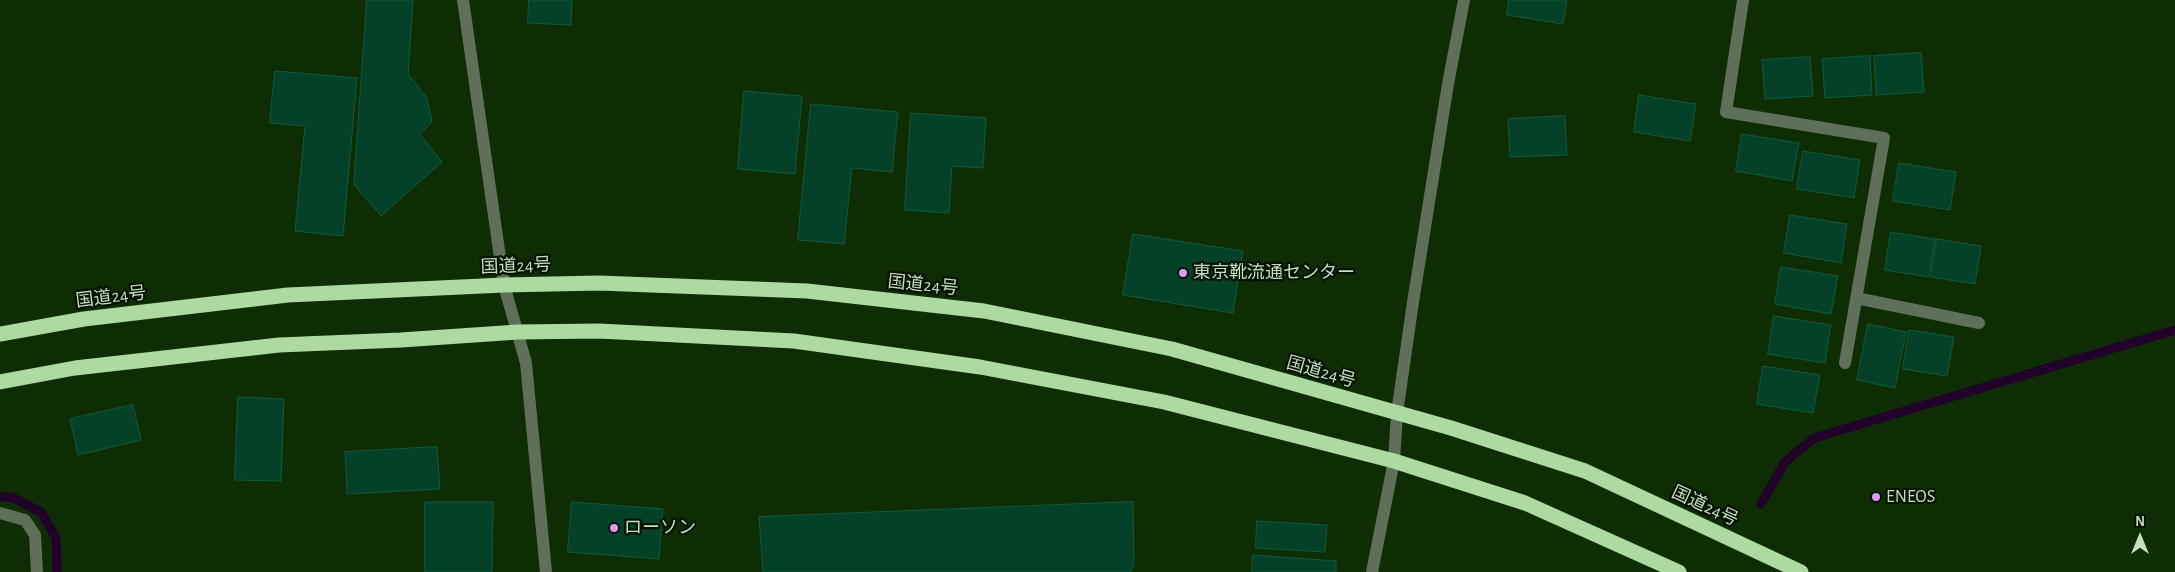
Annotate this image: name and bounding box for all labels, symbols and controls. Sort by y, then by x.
street label: 国道24号 [480,254,552,278]
place label: 東京靴流通センター [1193,262,1355,284]
marker: 東京靴流通センター [1177,267,1189,279]
street label: 国道24号 [887,271,959,299]
street label: 国道24号 [75,282,147,312]
street label: 国道24号 [1284,352,1358,392]
street label: 国道24号 [1668,481,1742,531]
place label: ENEOS [1886,486,1935,508]
marker: ENEOS [1870,491,1882,503]
north arrow [2115,512,2165,562]
text: N [2135,515,2145,529]
place label: ローソン [624,517,696,539]
marker: ローソン [608,522,620,534]

